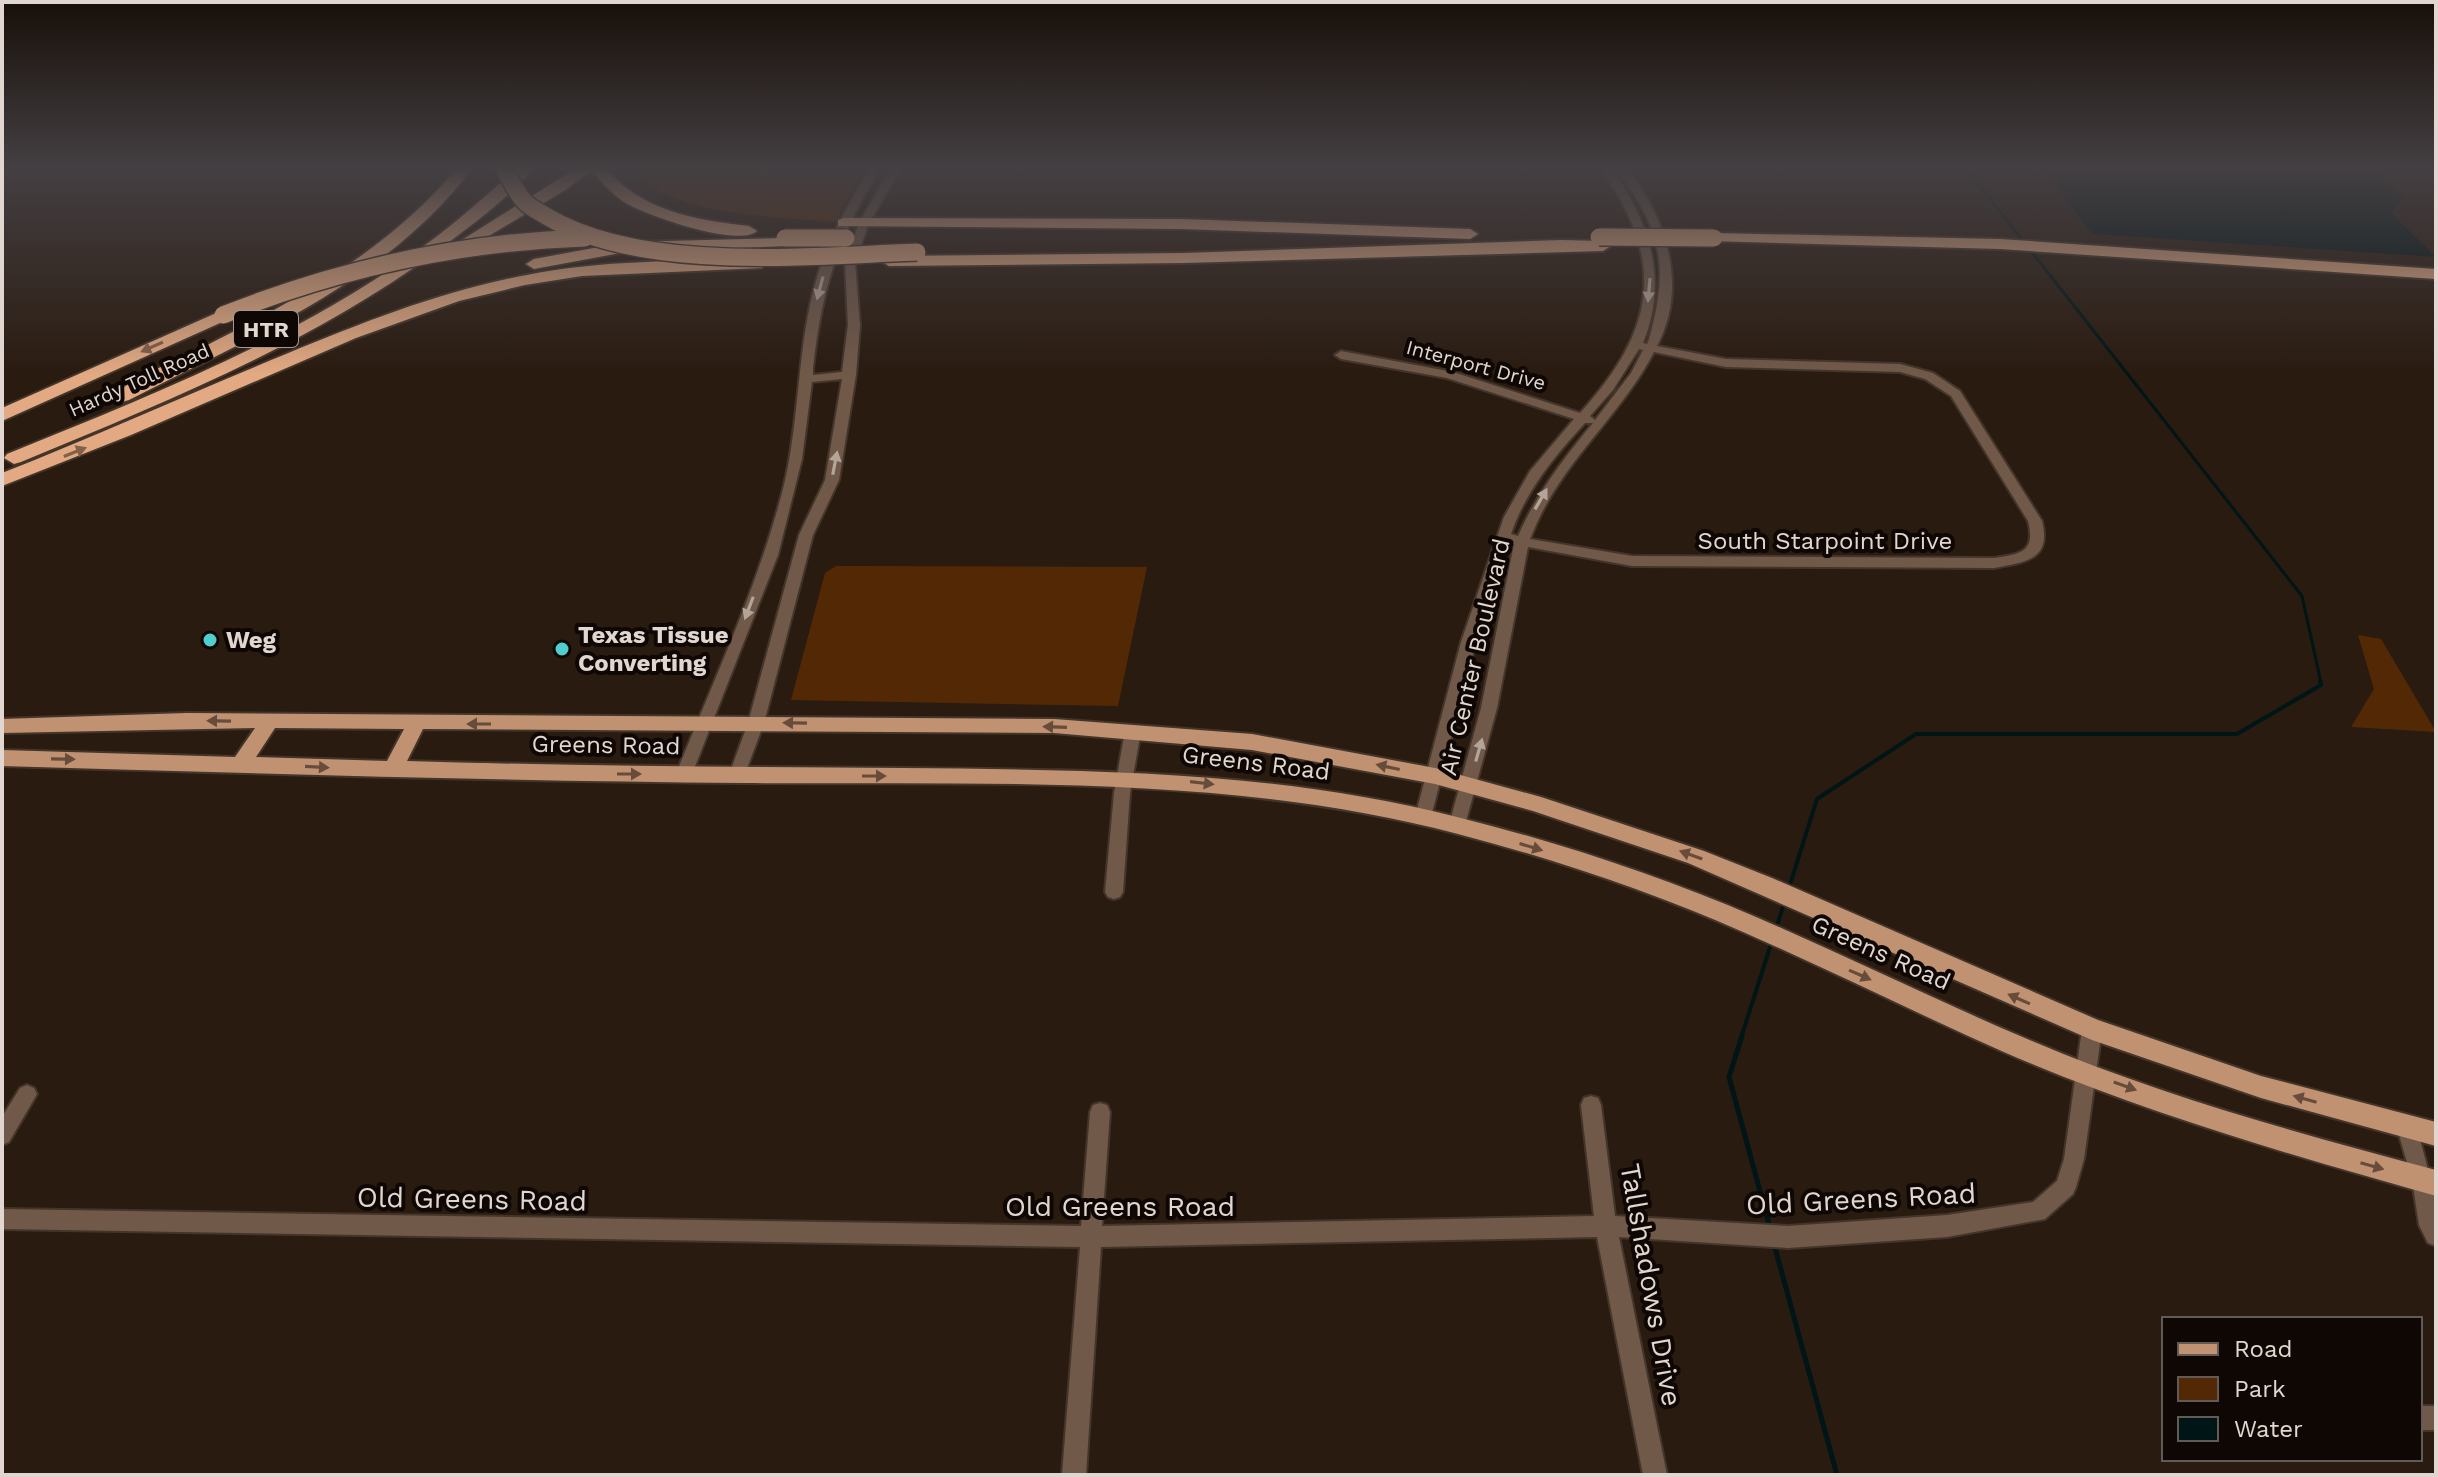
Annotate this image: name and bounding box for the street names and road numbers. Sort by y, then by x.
road number: HTR [234,311,298,347]
street label: Interport Drive [1404,335,1548,395]
street label: Hardy Toll Road [65,338,213,422]
street label: South Starpoint Drive [1698,527,1952,555]
street label: Air Center Boulevard [1434,536,1516,778]
street label: Greens Road [531,730,681,760]
street label: Greens Road [1180,740,1332,786]
street label: Greens Road [1807,910,1955,996]
street label: Tallshadows Drive [1613,1161,1689,1409]
street label: Old Greens Road [1745,1176,1977,1222]
street label: Old Greens Road [357,1180,587,1218]
street label: Old Greens Road [1005,1190,1235,1223]

